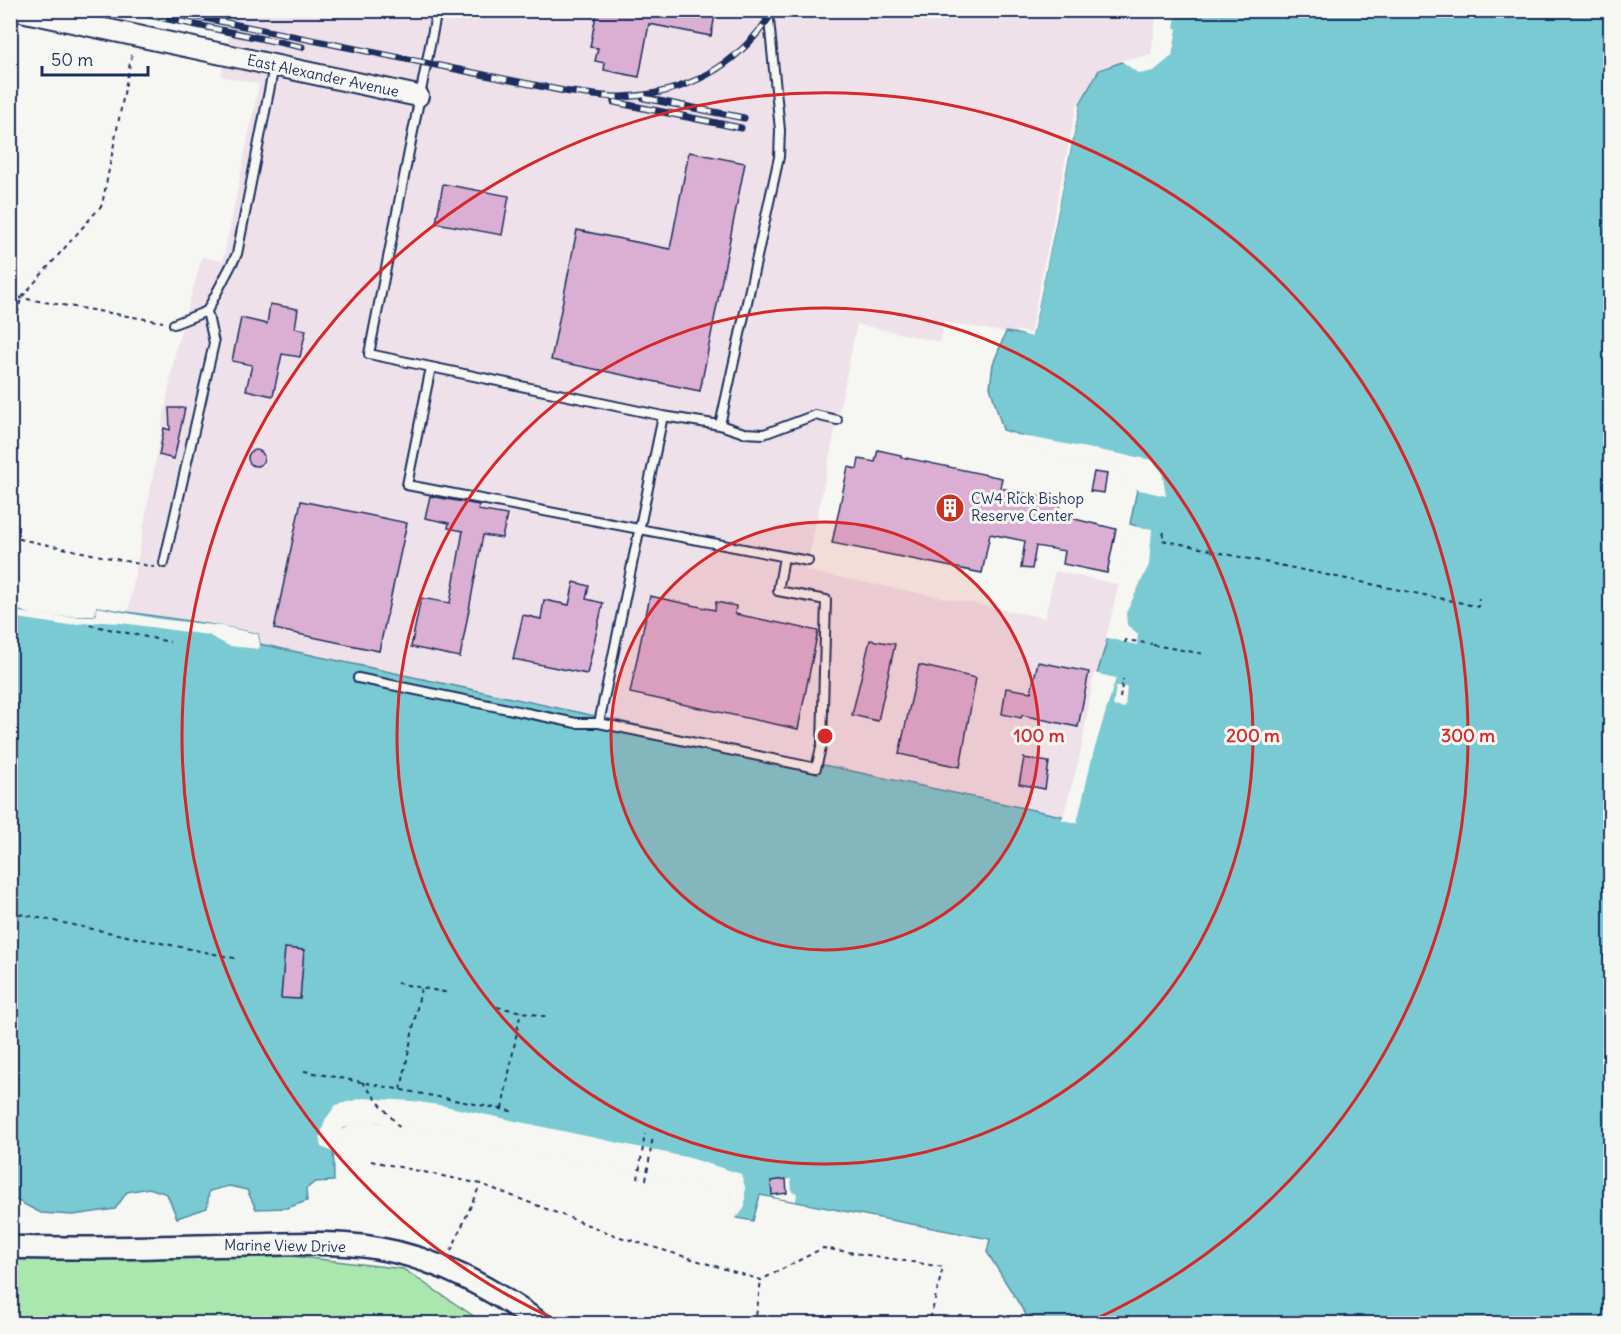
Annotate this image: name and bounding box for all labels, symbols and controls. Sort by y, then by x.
scale bar [42,39,148,77]
text: 50 m [51,48,93,71]
street label: East Alexander Avenue [245,50,401,101]
place label: CW4 Rick Bishop Reserve Center [971,489,1084,525]
building icon: CW4 Rick Bishop Reserve Center [934,492,966,524]
text: 100 m [1014,724,1065,747]
text: 200 m [1226,724,1280,747]
text: 300 m [1441,724,1495,747]
centre of rings [815,726,835,746]
street label: Marine View Drive [224,1235,346,1256]

